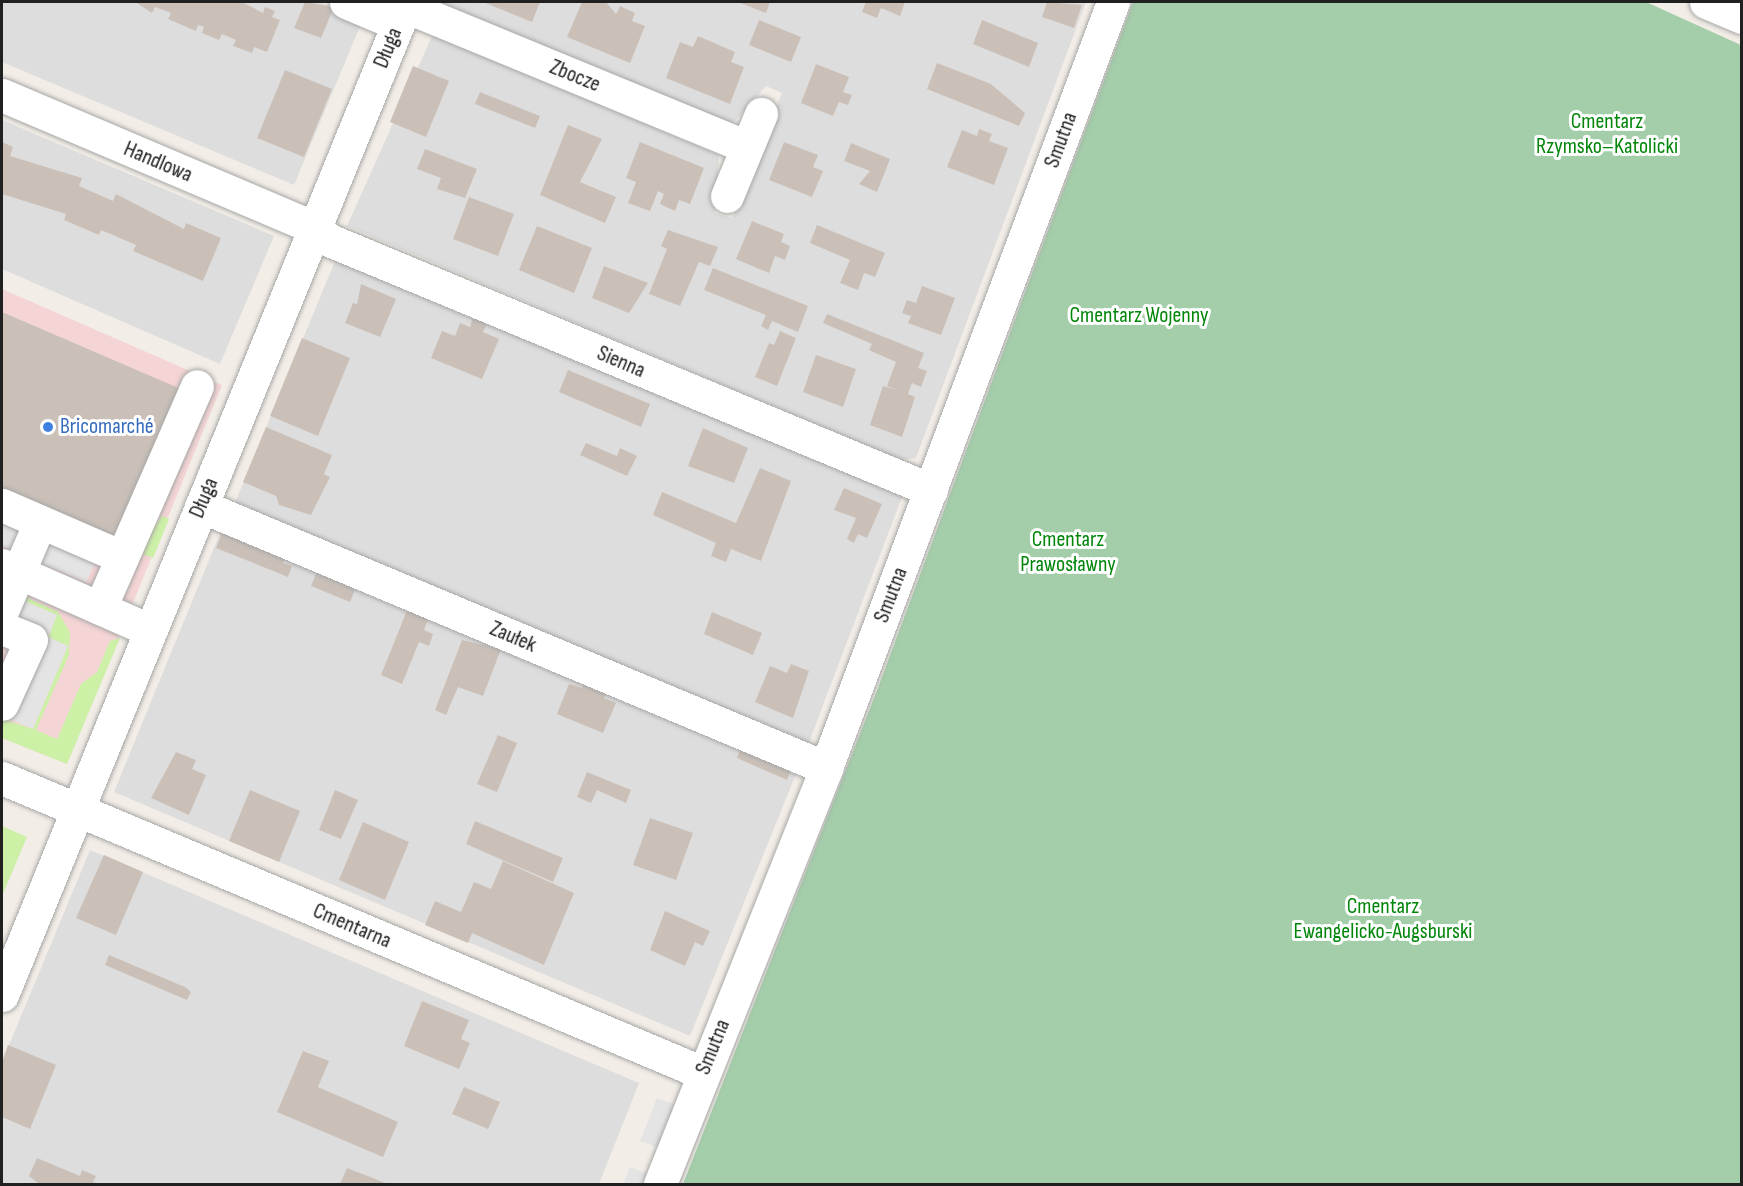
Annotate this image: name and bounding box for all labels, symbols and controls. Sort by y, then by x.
street label: Długa [368,24,408,72]
street label: Zbocze [546,54,604,98]
park label: Cmentarz Rzymsko–Katolicki [1536,108,1678,160]
street label: Smutna [1039,109,1083,171]
street label: Handlowa [120,136,196,188]
park label: Cmentarz Wojenny [1069,303,1209,329]
street label: Sienna [593,340,649,384]
place label: Bricomarché [60,414,154,440]
marker: Bricomarché [41,420,55,434]
street label: Długa [184,474,224,522]
park label: Cmentarz Prawosławny [1020,526,1116,578]
street label: Smutna [868,564,914,626]
street label: Zaułek [486,615,540,659]
park label: Cmentarz Ewangelicko-Augsburski [1294,893,1472,944]
street label: Cmentarna [309,898,395,954]
street label: Smutna [690,1015,736,1079]

